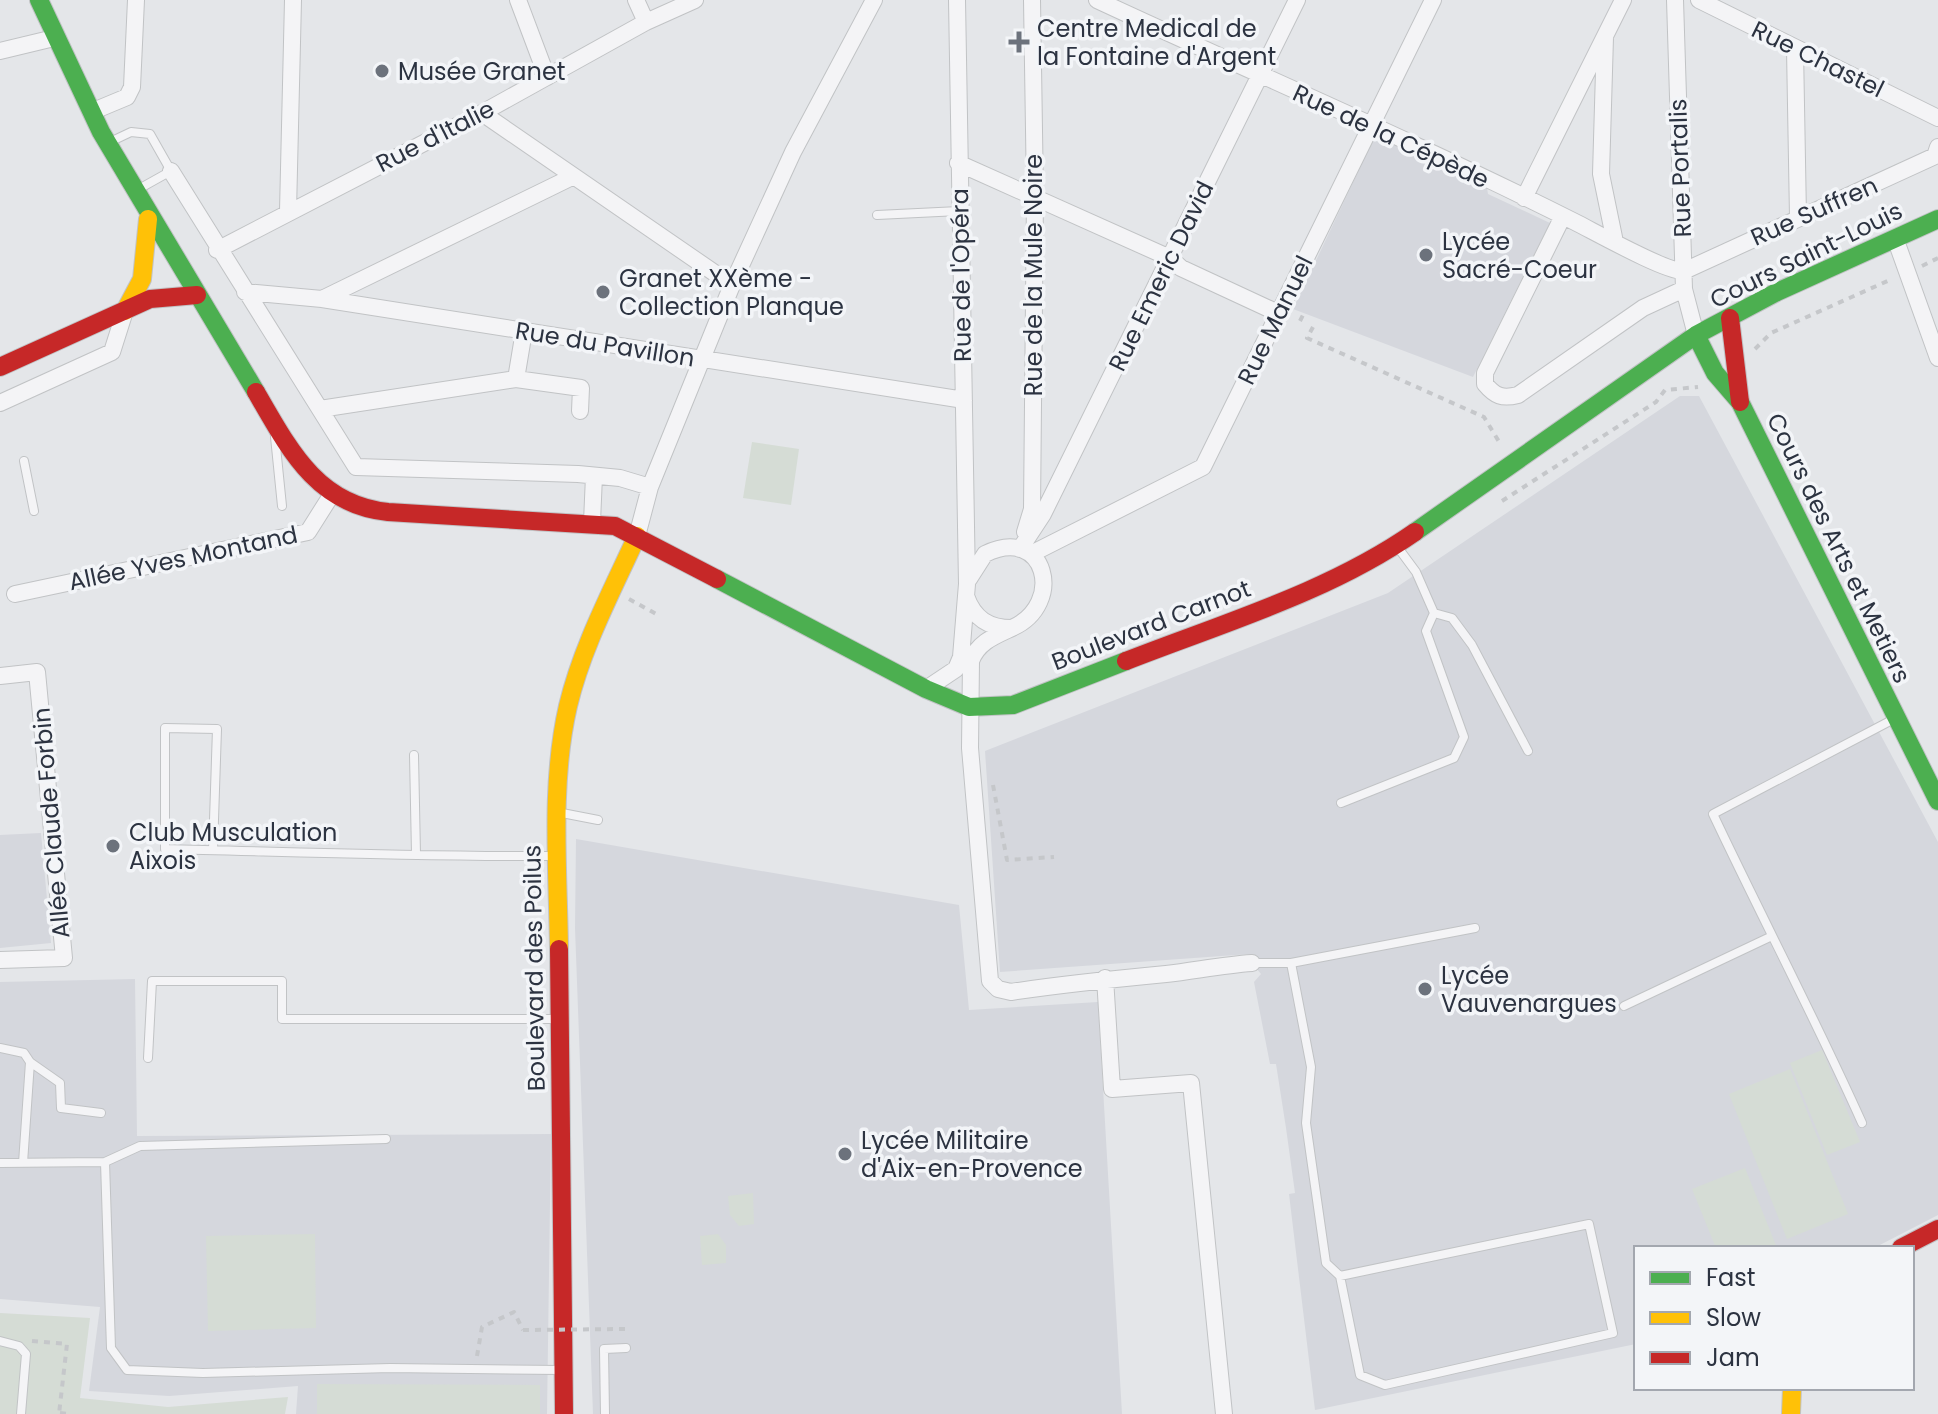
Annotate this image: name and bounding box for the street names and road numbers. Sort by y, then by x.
street label: Rue Chastel [1746,13,1890,105]
street label: Rue de la Cépède [1288,76,1494,196]
street label: Rue d'Italie [370,92,500,180]
street label: Rue Portalis [1661,98,1699,238]
street label: Rue de la Mule Noire [1017,154,1050,396]
street label: Rue Suffren [1745,168,1883,254]
street label: Rue Emeric David [1101,175,1221,377]
street label: Rue de l'Opéra [943,188,979,362]
street label: Cours Saint-Louis [1704,194,1908,316]
street label: Rue Manuel [1230,250,1320,390]
street label: Rue du Pavillon [513,314,697,374]
street label: Cours des Arts et Metiers [1759,407,1919,689]
street label: Allée Yves Montand [65,518,301,598]
street label: Boulevard Carnot [1047,572,1255,678]
street label: Allée Claude Forbin [24,706,78,940]
street label: Boulevard des Poilus [515,844,553,1092]

